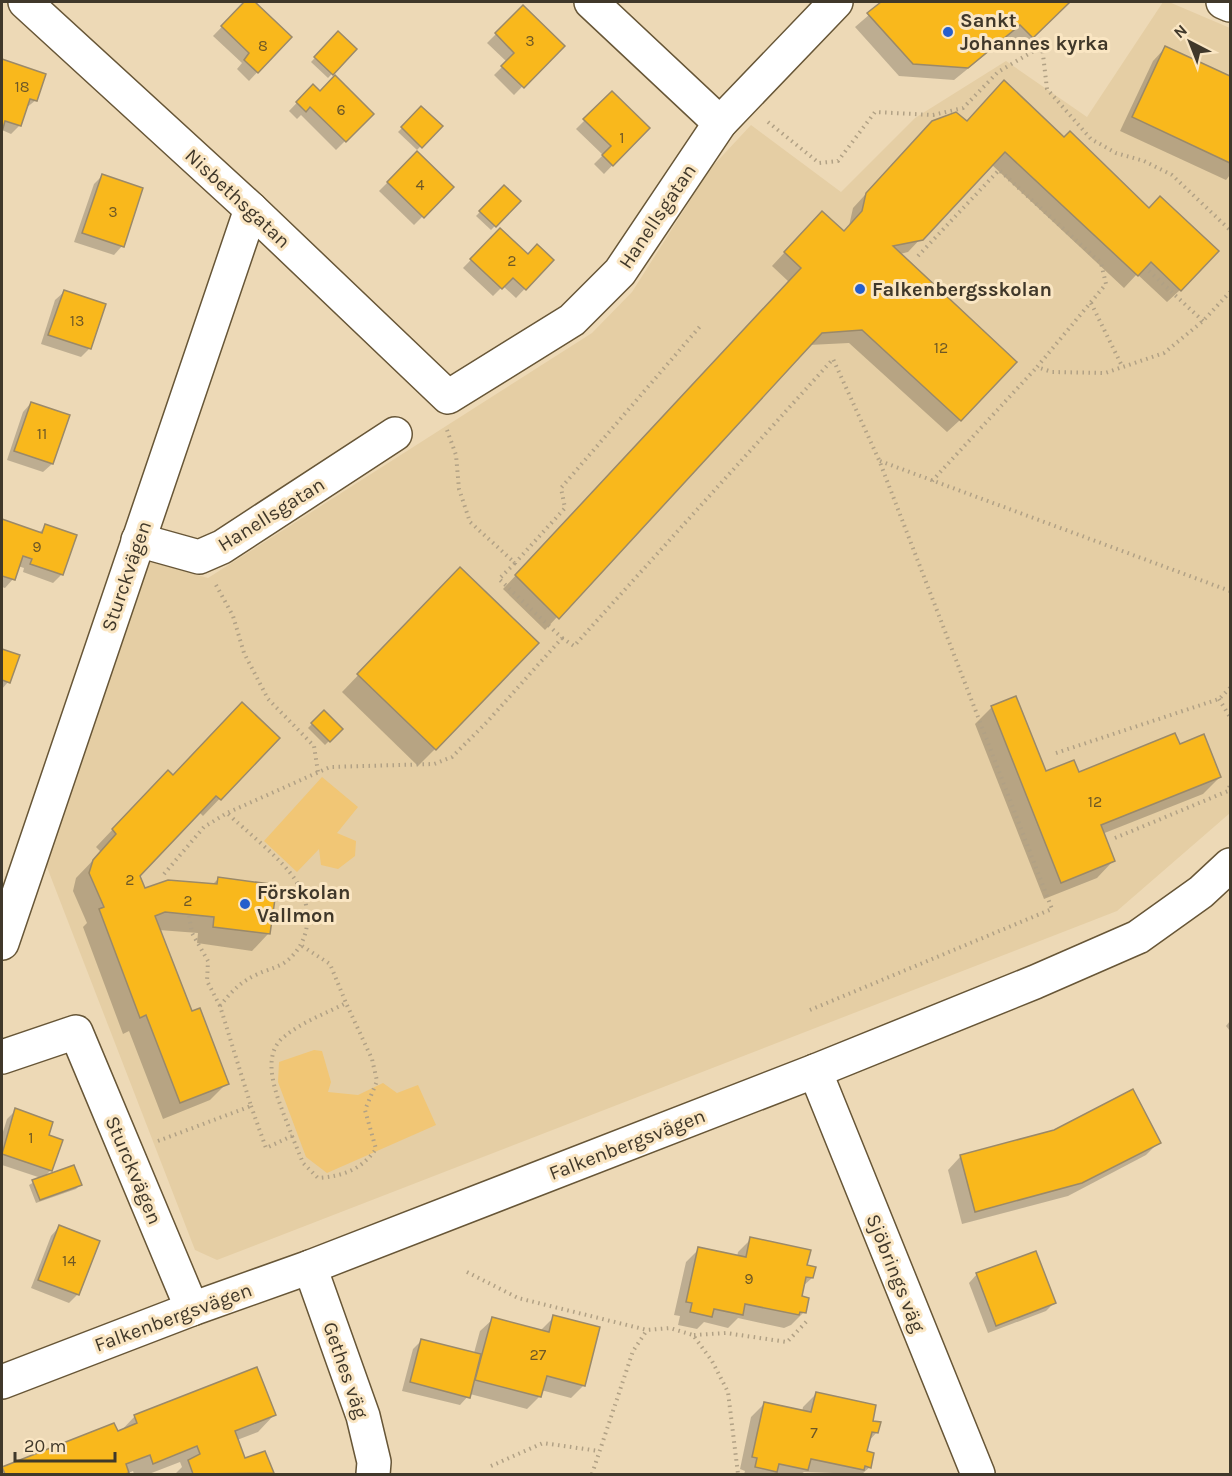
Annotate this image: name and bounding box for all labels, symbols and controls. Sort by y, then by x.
place label: Sankt Johannes kyrka [960,9,1109,55]
north arrow [1160,12,1220,72]
text: N [1170,20,1191,42]
marker: Sankt Johannes kyrka [941,25,955,39]
house number: 3 [525,31,535,50]
house number: 8 [258,36,268,55]
house number: 18 [14,77,30,96]
house number: 6 [336,100,346,119]
house number: 1 [619,128,625,147]
street label: Nisbethsgatan [180,144,295,253]
street label: Hanellsgatan [614,160,701,273]
house number: 4 [416,175,425,194]
house number: 3 [108,202,118,221]
house number: 2 [507,251,517,270]
place label: Falkenbergsskolan [872,278,1052,301]
marker: Falkenbergsskolan [853,282,867,296]
house number: 13 [70,311,84,330]
house number: 12 [934,338,948,357]
house number: 11 [37,424,47,443]
street label: Hanellsgatan [214,473,329,556]
street label: Sturckvägen [97,518,156,634]
house number: 9 [32,537,42,556]
house number: 12 [1088,792,1102,811]
house number: 2 [125,870,135,889]
place label: Förskolan Vallmon [257,881,350,927]
house number: 2 [183,891,193,910]
marker: Förskolan Vallmon [238,897,252,911]
street label: Falkenbergsvägen [546,1104,709,1185]
street label: Sturckvägen [100,1113,167,1228]
house number: 1 [28,1128,34,1147]
street label: Sjöbrings väg [861,1211,930,1336]
house number: 14 [62,1251,76,1270]
house number: 9 [744,1269,754,1288]
street label: Falkenbergsvägen [91,1278,255,1357]
street label: Gethes väg [318,1319,373,1421]
house number: 27 [530,1345,547,1364]
house number: 7 [810,1423,818,1442]
scale bar [15,1425,116,1463]
text: 20 m [24,1435,66,1457]

